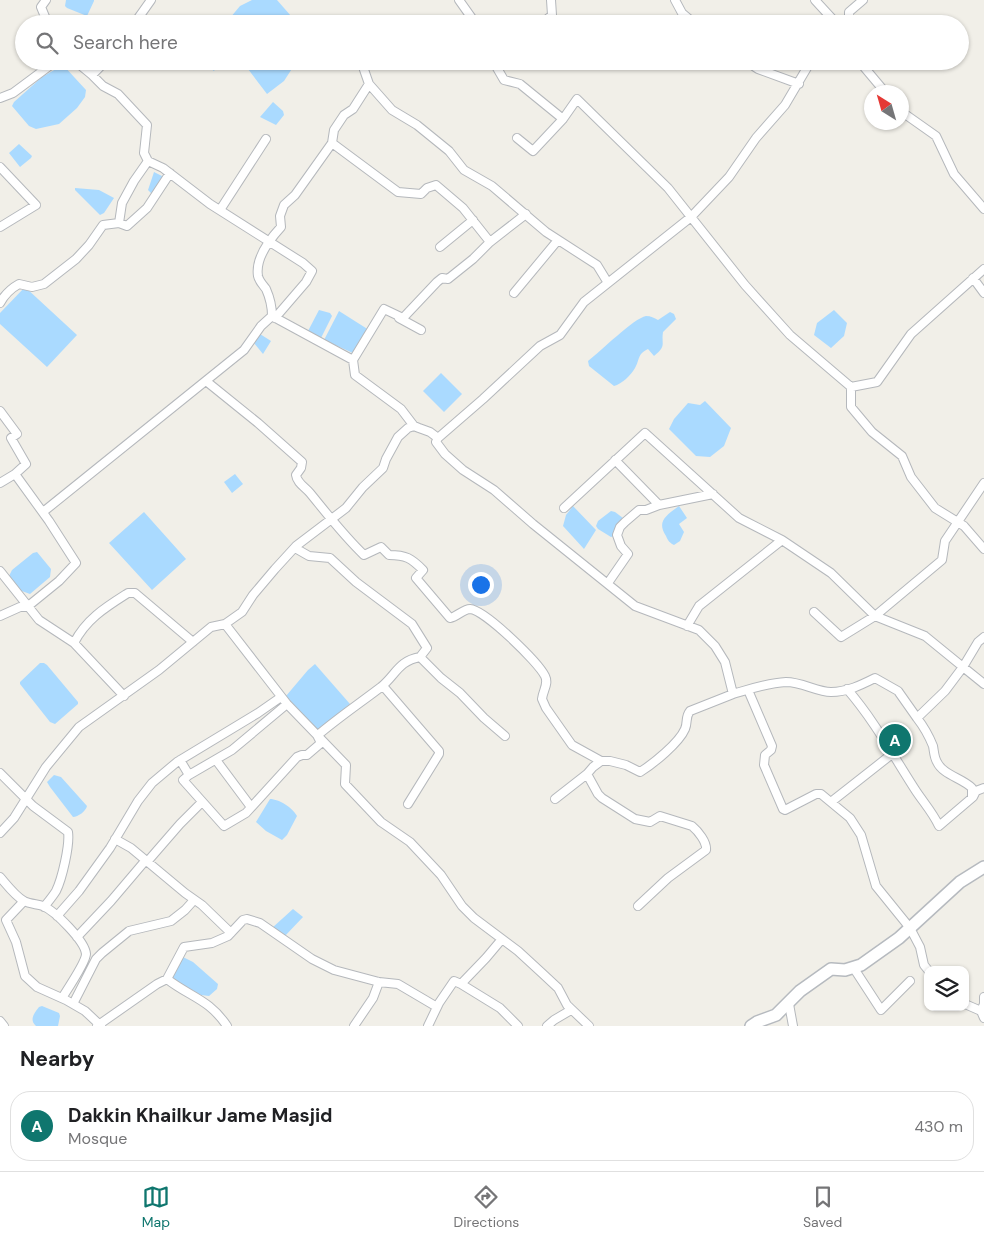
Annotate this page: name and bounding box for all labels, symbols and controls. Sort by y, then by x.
search box [15,15,969,70]
icon: search [33,29,61,57]
text: Search here [73,30,178,55]
north arrow [864,85,909,130]
your location [468,572,494,598]
pin: A [879,721,911,759]
map controls [924,966,969,1011]
button: layers [924,966,969,1011]
text: Nearby [20,1045,94,1073]
text: Dakkin Khailkur Jame Masjid [68,1103,333,1128]
text: A [31,1116,43,1137]
text: 430 m [914,1116,963,1137]
text: Mosque [68,1128,127,1149]
tab: Map [142,1183,170,1231]
tab: Directions [454,1183,519,1231]
tab: Saved [803,1183,842,1231]

